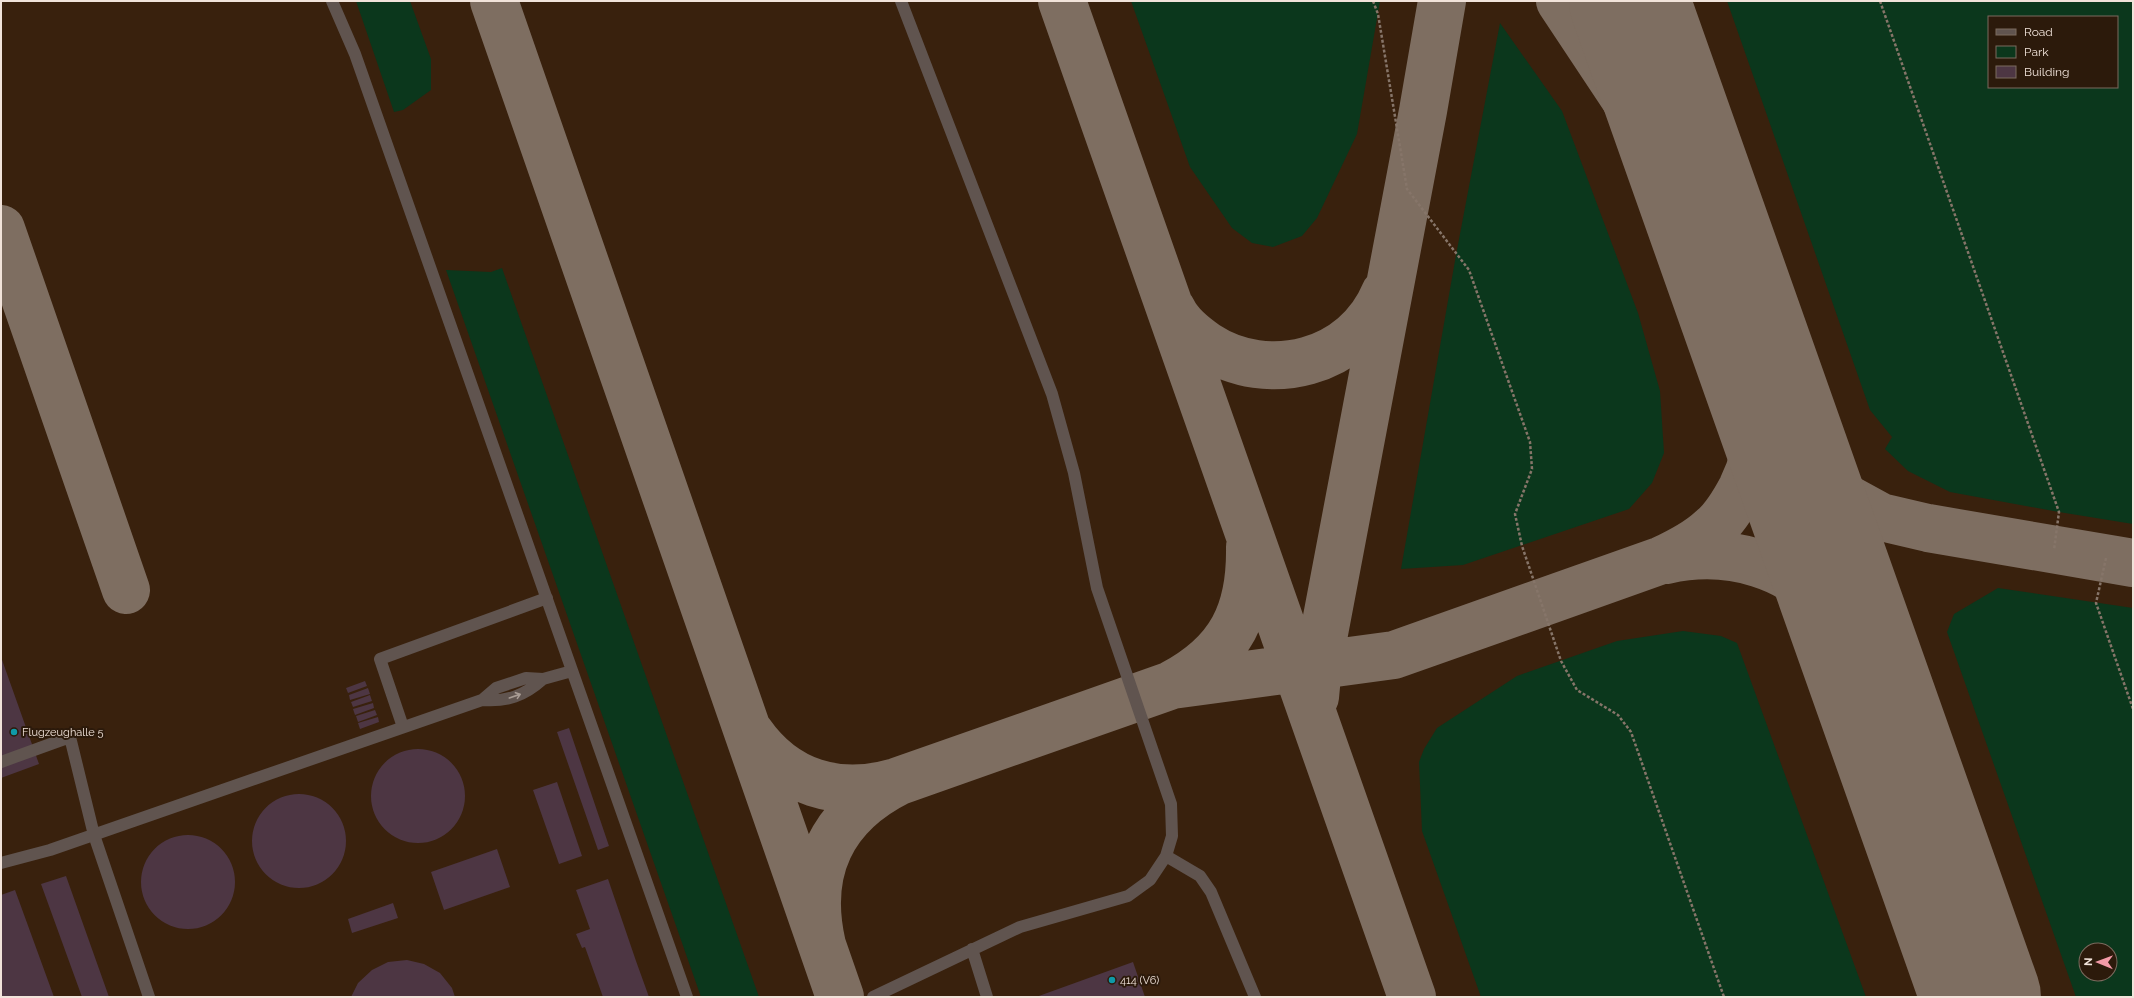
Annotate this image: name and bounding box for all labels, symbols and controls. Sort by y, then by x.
legend [1988,16,2118,88]
text: Road [2024,25,2053,39]
text: Park [2024,45,2049,59]
text: Building [2024,65,2070,79]
one-way arrow [508,692,521,699]
place label: Flugzeughalle 5 [22,726,104,739]
marker: Flugzeughalle 5 [9,727,19,737]
north arrow [2078,942,2118,982]
text: N [2082,958,2095,966]
place label: 414 (V6) [1120,974,1159,987]
marker: 414 (V6) [1107,975,1117,985]

